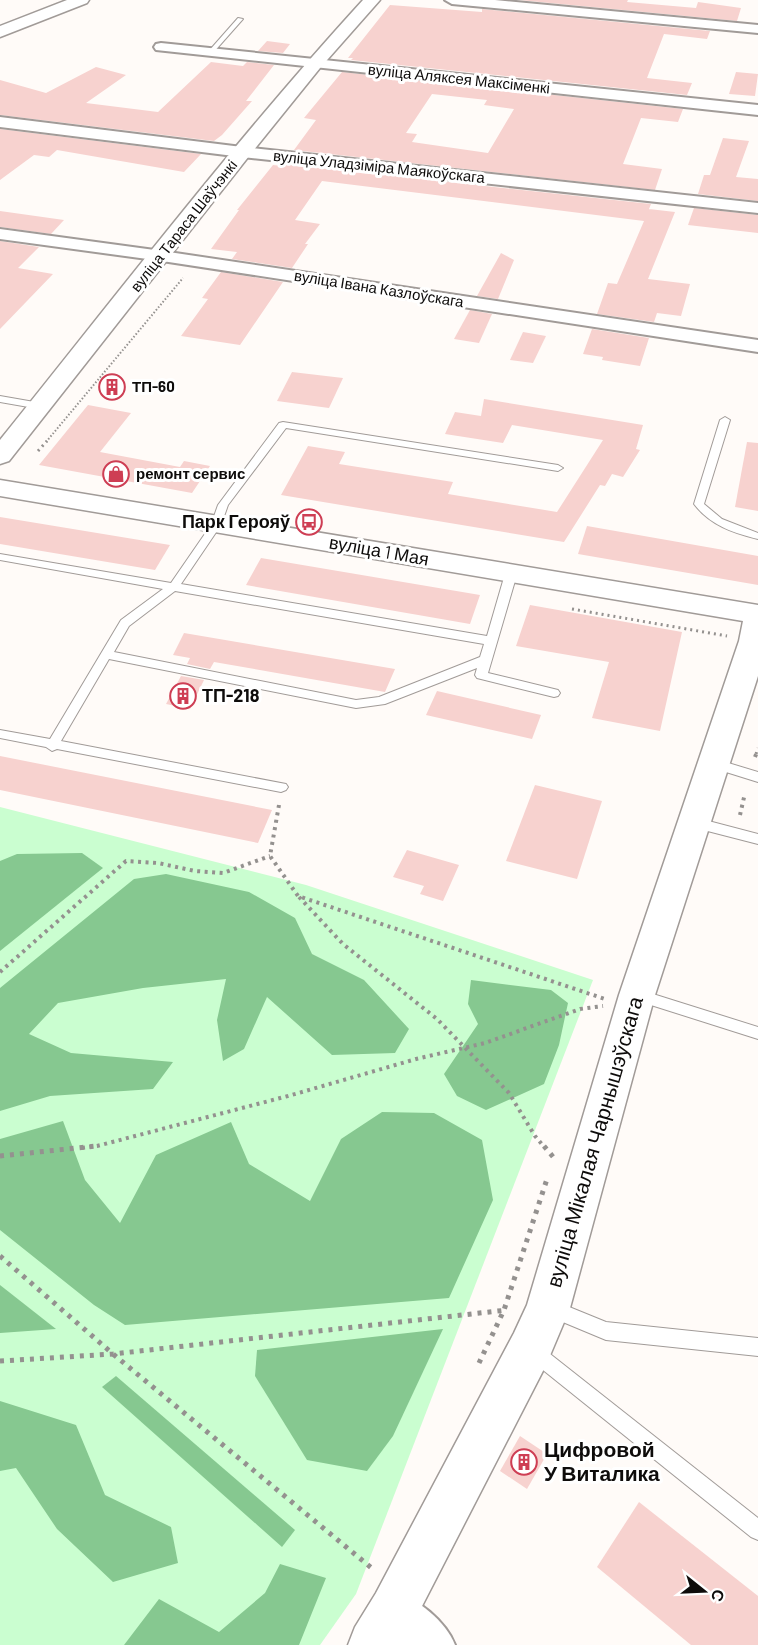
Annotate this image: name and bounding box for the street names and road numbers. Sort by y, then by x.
street label: вуліца Аляксея Максіменкі [367,60,551,97]
street label: вуліца Уладзіміра Маякоўскага [272,146,486,186]
street label: вуліца Тараса Шаўчэнкі [126,156,240,295]
street label: вуліца Івана Казлоўскага [293,266,466,310]
street label: вуліца 1 Мая [327,530,431,570]
street label: вуліца Мікалая Чарнышэўскага [540,993,647,1290]

